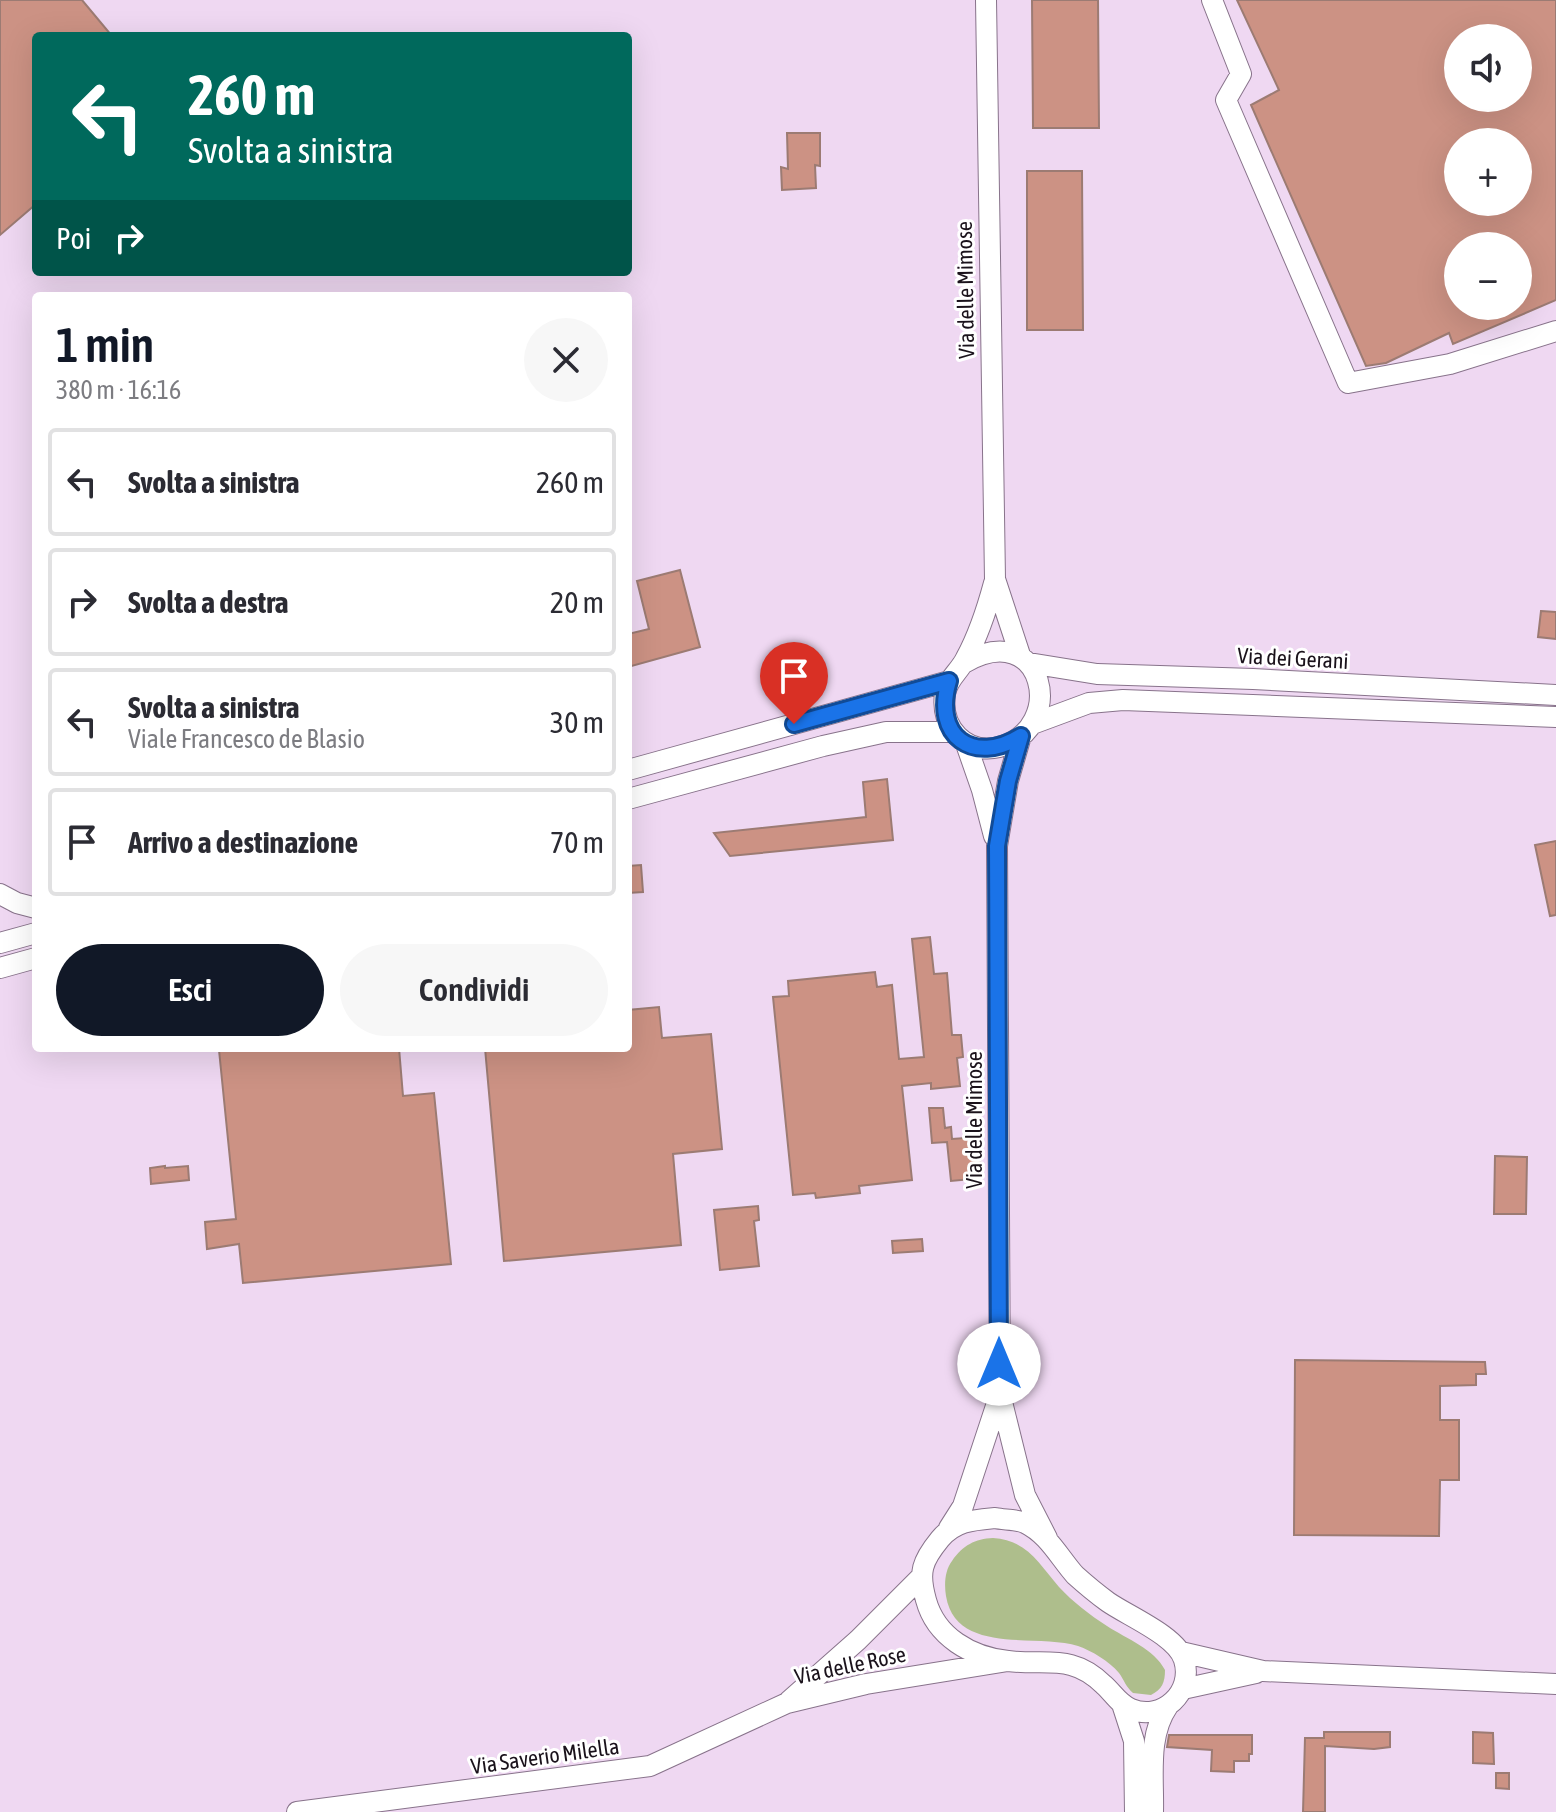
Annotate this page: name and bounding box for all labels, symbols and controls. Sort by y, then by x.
map controls [1444,24,1532,320]
button: sound [1444,24,1532,112]
text: 260 m [188,63,315,127]
icon: left [56,64,160,168]
button: + [1444,128,1532,216]
text: Svolta a sinistra [188,129,394,171]
icon: right [107,216,151,260]
text: Poi [56,221,91,255]
street label: Via delle Mimose [951,221,979,359]
button: − [1444,232,1532,320]
text: 1 min [56,317,154,372]
button: close [524,318,608,402]
text: 380 m · 16:16 [56,375,181,405]
icon: left [60,460,104,504]
text: Svolta a sinistra [128,465,300,499]
text: 260 m [536,465,604,499]
icon: right [60,580,104,624]
text: Svolta a destra [128,585,288,619]
text: 20 m [550,585,604,619]
pin [760,642,828,724]
street label: Via dei Gerani [1237,642,1349,674]
icon: arrive [772,654,816,698]
text: Svolta a sinistra [128,690,300,724]
icon: left [60,700,104,744]
text: 30 m [550,705,604,739]
text: Viale Francesco de Blasio [128,724,365,754]
icon: arrive [60,820,104,864]
text: Arrivo a destinazione [128,825,358,859]
text: 70 m [550,825,604,859]
button: Esci [56,944,324,1036]
button: Condividi [340,944,608,1036]
street label: Via delle Mimose [961,1051,987,1189]
position arrow [957,1322,1041,1406]
street label: Via delle Rose [792,1641,908,1689]
street label: Via Saverio Milella [469,1733,621,1779]

